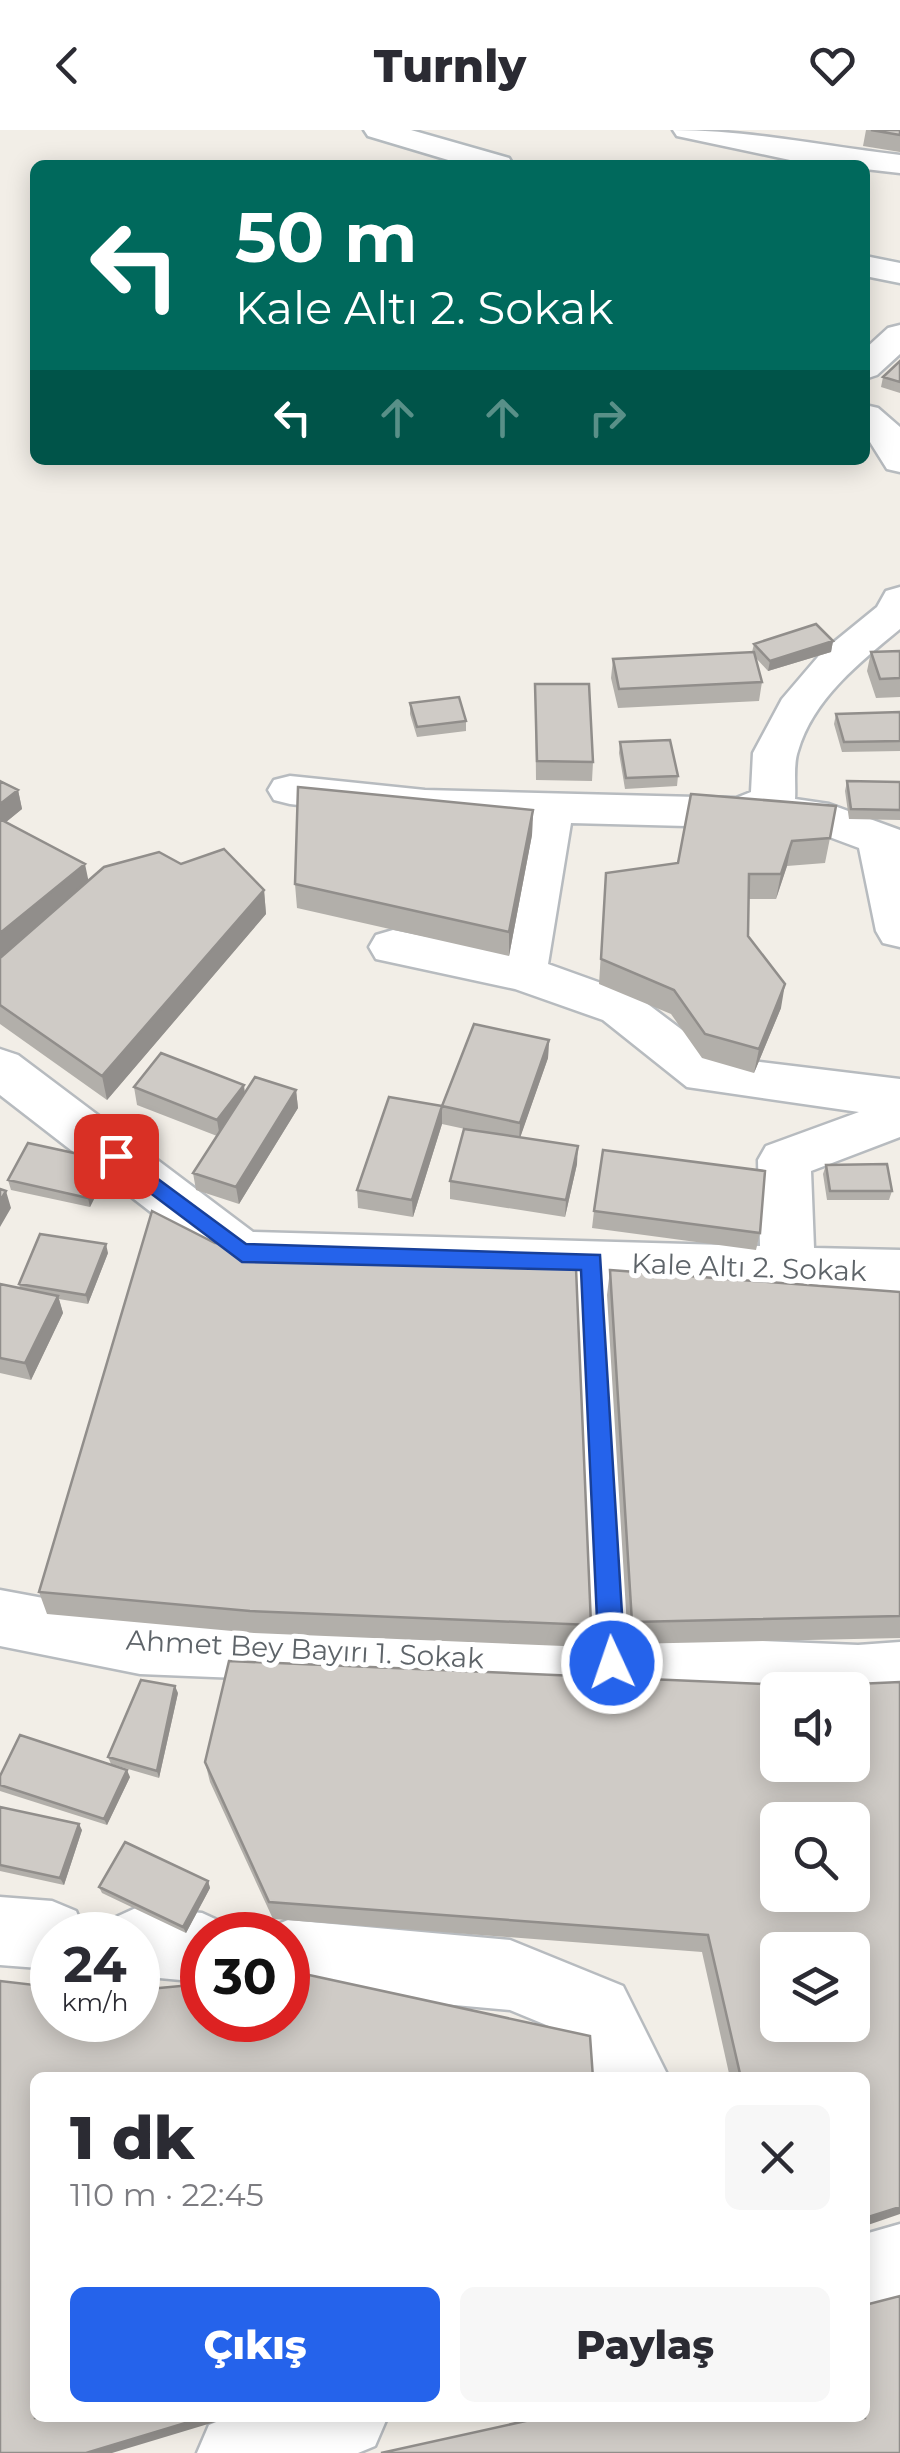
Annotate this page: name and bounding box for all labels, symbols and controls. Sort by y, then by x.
icon: back [40,38,95,93]
text: Turnly [374,38,526,93]
icon: heart [805,38,860,93]
text: 50 m [235,194,417,280]
icon: left [70,200,200,330]
text: Kale Altı 2. Sokak [235,280,613,335]
icon: left [265,390,320,445]
icon: ahead [370,390,425,445]
icon: ahead [475,390,530,445]
icon: right [580,390,635,445]
pin [74,1114,159,1199]
icon: arrive [89,1129,144,1184]
street label: Kale Altı 2. Sokak [631,1246,867,1288]
position arrow [560,1611,664,1715]
street label: Ahmet Bey Bayırı 1. Sokak [125,1623,485,1675]
map controls [760,1672,870,2042]
button: sound [760,1672,870,1782]
button: search [760,1802,870,1912]
speed limit sign: 30 [180,1912,310,2042]
button: layers [760,1932,870,2042]
text: 24 [63,1934,127,1995]
text: km/h [62,1987,128,2017]
text: 1 dk [70,2101,194,2174]
button: close [725,2105,830,2210]
text: 110 m · 22:45 [70,2175,264,2214]
button: Çıkış [70,2287,440,2402]
button: Paylaş [460,2287,830,2402]

